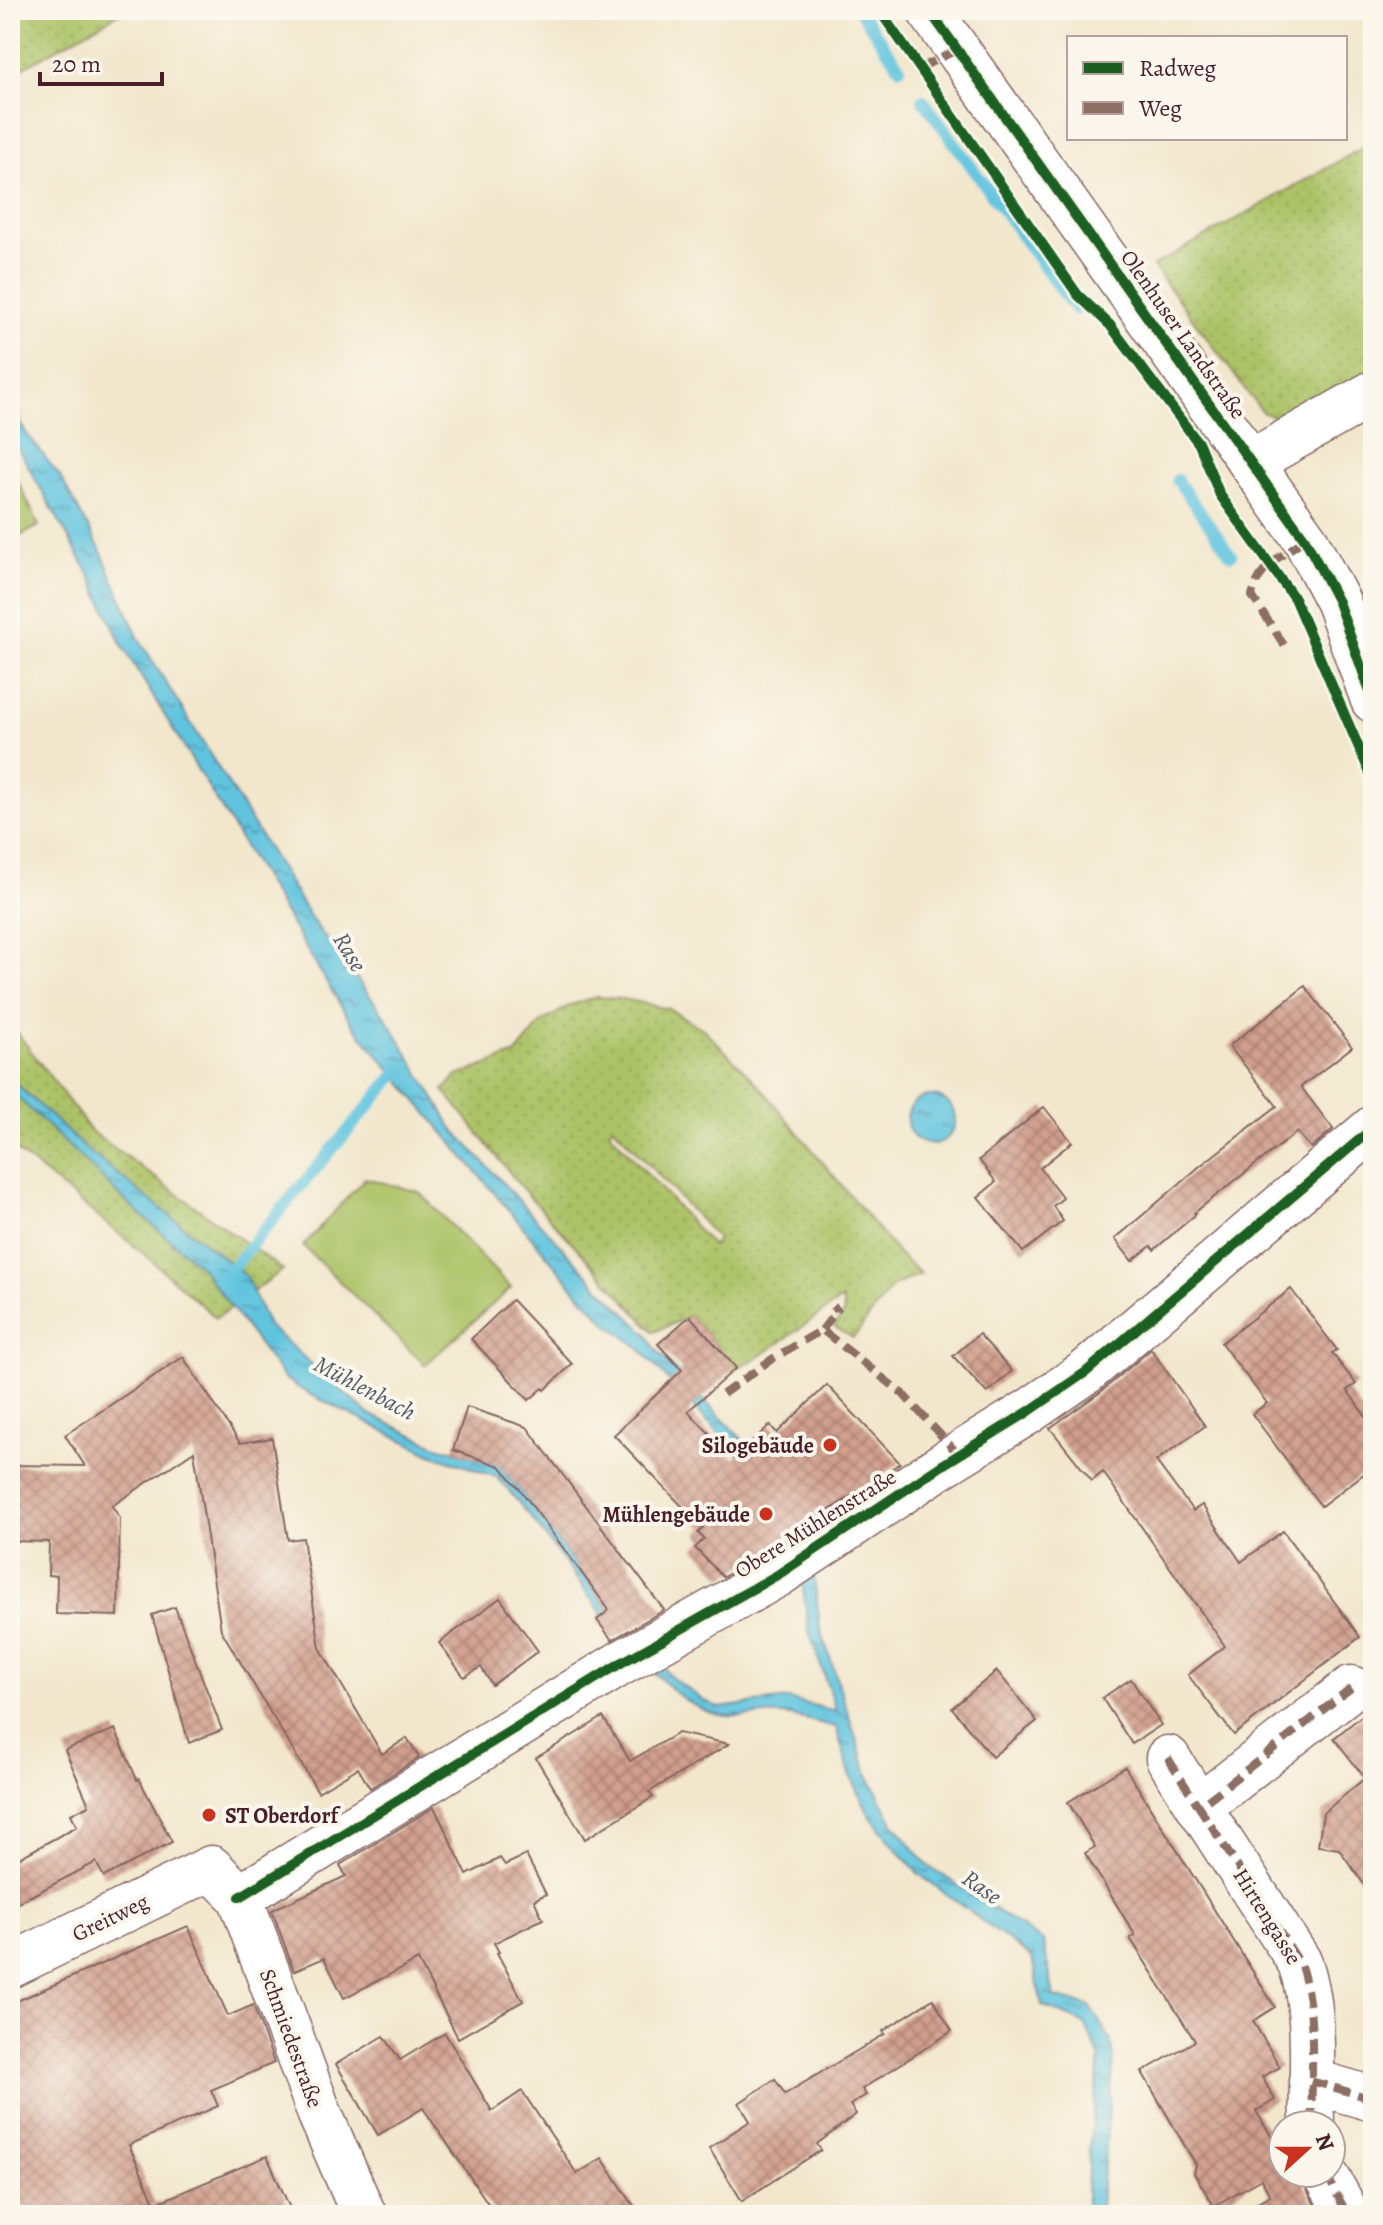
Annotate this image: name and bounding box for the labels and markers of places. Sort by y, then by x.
place label: Silogebäude [702,1431,814,1461]
marker: Silogebäude [821,1436,839,1454]
place label: Mühlengebäude [603,1500,750,1530]
marker: Mühlengebäude [757,1505,775,1523]
place label: ST Oberdorf [225,1801,341,1831]
marker: ST Oberdorf [200,1806,218,1824]

